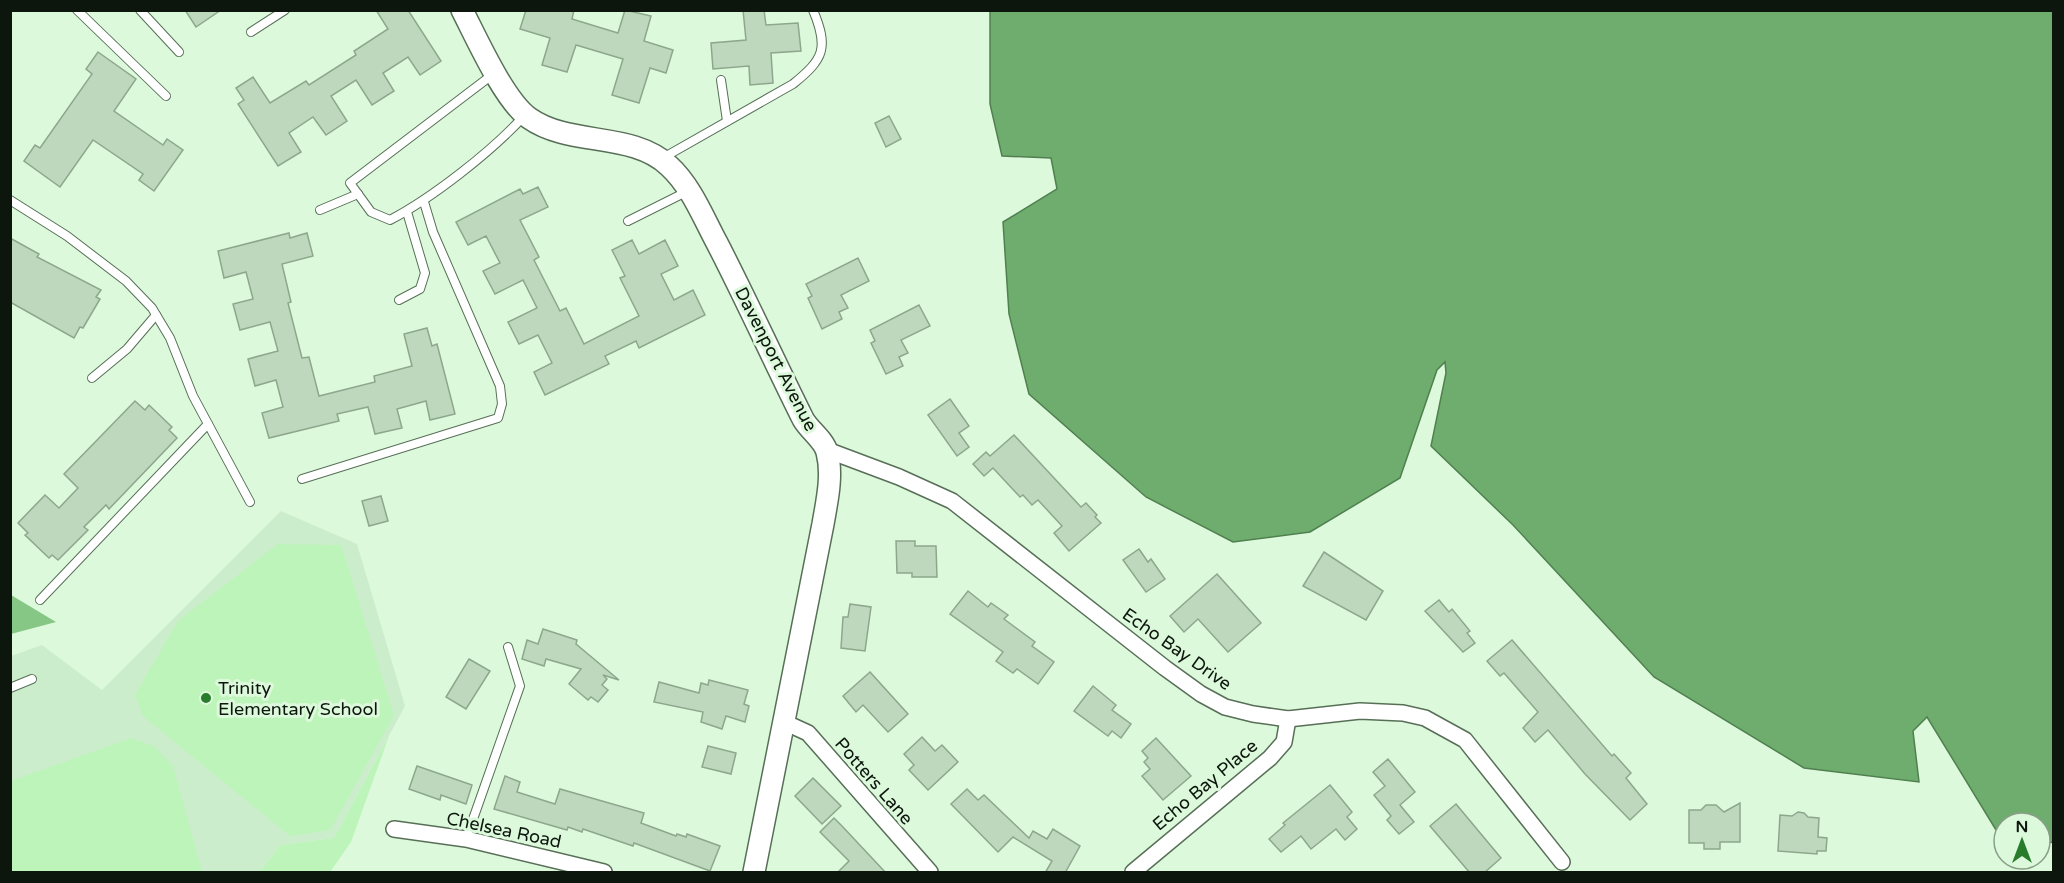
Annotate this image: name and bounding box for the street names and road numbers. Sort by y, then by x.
street label: Davenport Avenue [730,283,822,435]
street label: Echo Bay Drive [1118,603,1236,695]
street label: Potters Lane [830,733,918,829]
street label: Echo Bay Place [1148,735,1262,835]
street label: Chelsea Road [444,807,564,853]

